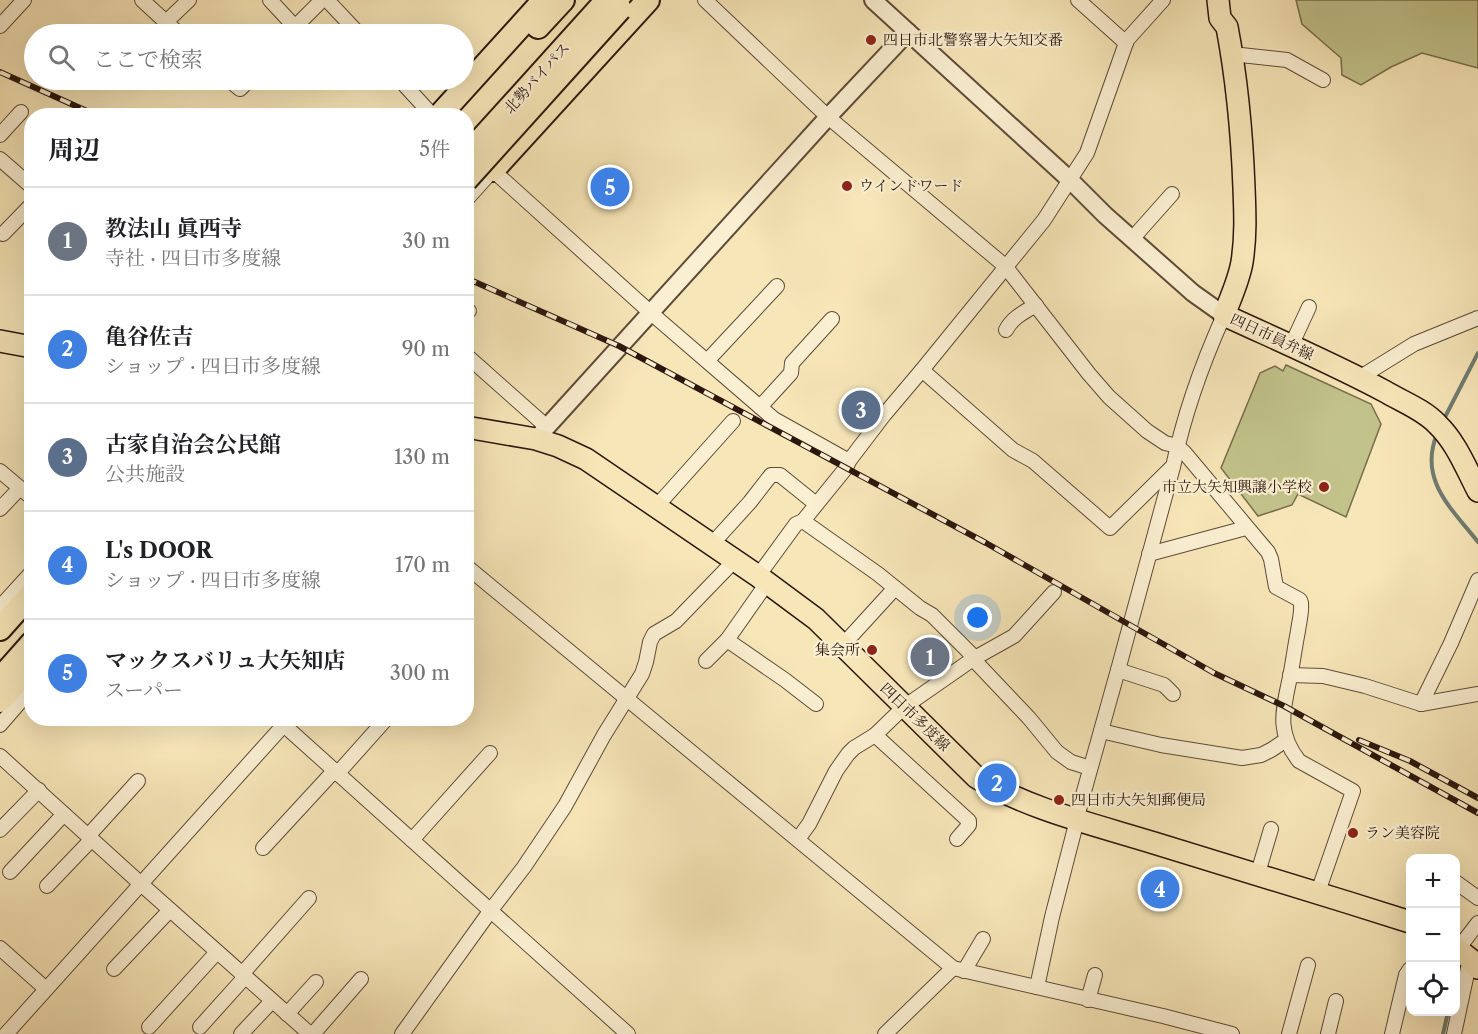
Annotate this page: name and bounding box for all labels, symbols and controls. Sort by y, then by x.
search box [24,24,474,90]
place label: 四日市北警察署大矢知交番 [883,30,1063,49]
marker: 四日市北警察署大矢知交番 [864,33,878,47]
street label: 北勢バイパス [500,38,574,117]
icon: search [45,41,78,74]
text: ここで検索 [93,46,203,73]
text: 周辺 [48,134,100,166]
text: 5件 [419,137,450,161]
pin: 5 [590,164,630,210]
place label: ウインドワード [859,176,964,195]
marker: ウインドワード [840,179,854,193]
text: 教法山 眞西寺 [105,215,243,242]
text: 1 [63,229,72,253]
text: 30 m [402,229,450,253]
text: 寺社 · 四日市多度線 [105,246,281,270]
street label: 四日市員弁線 [1227,309,1317,364]
text: 亀谷佐吉 [105,323,193,350]
text: 2 [62,337,73,361]
text: 90 m [402,337,450,361]
text: ショップ · 四日市多度線 [105,354,321,378]
pin: 3 [842,388,880,432]
text: 古家自治会公民館 [105,431,281,458]
text: 3 [62,445,73,469]
text: 130 m [394,445,450,469]
text: 公共施設 [105,462,185,486]
place label: 市立大矢知興譲小学校 [1162,477,1312,496]
marker: 市立大矢知興譲小学校 [1317,480,1331,494]
text: L's DOOR [105,537,212,564]
text: 4 [62,553,73,577]
text: 170 m [395,553,450,577]
text: ショップ · 四日市多度線 [105,568,321,592]
your location [963,603,992,632]
pin: 1 [910,634,950,680]
place label: 集会所 [815,640,860,659]
marker: 集会所 [865,643,879,657]
text: マックスバリュ大矢知店 [105,647,345,674]
text: 5 [62,661,73,685]
text: 300 m [390,661,450,685]
text: スーパー [105,678,183,702]
street label: 四日市多度線 [876,679,954,755]
pin: 2 [978,760,1016,806]
place label: 四日市大矢知郵便局 [1071,790,1206,809]
marker: 四日市大矢知郵便局 [1052,793,1066,807]
place label: ラン美容院 [1365,823,1440,842]
marker: ラン美容院 [1346,826,1360,840]
map controls [1406,854,1460,1016]
button: + [1406,854,1460,908]
pin: 4 [1140,866,1180,912]
button: − [1406,908,1460,962]
button: locate [1406,962,1460,1016]

